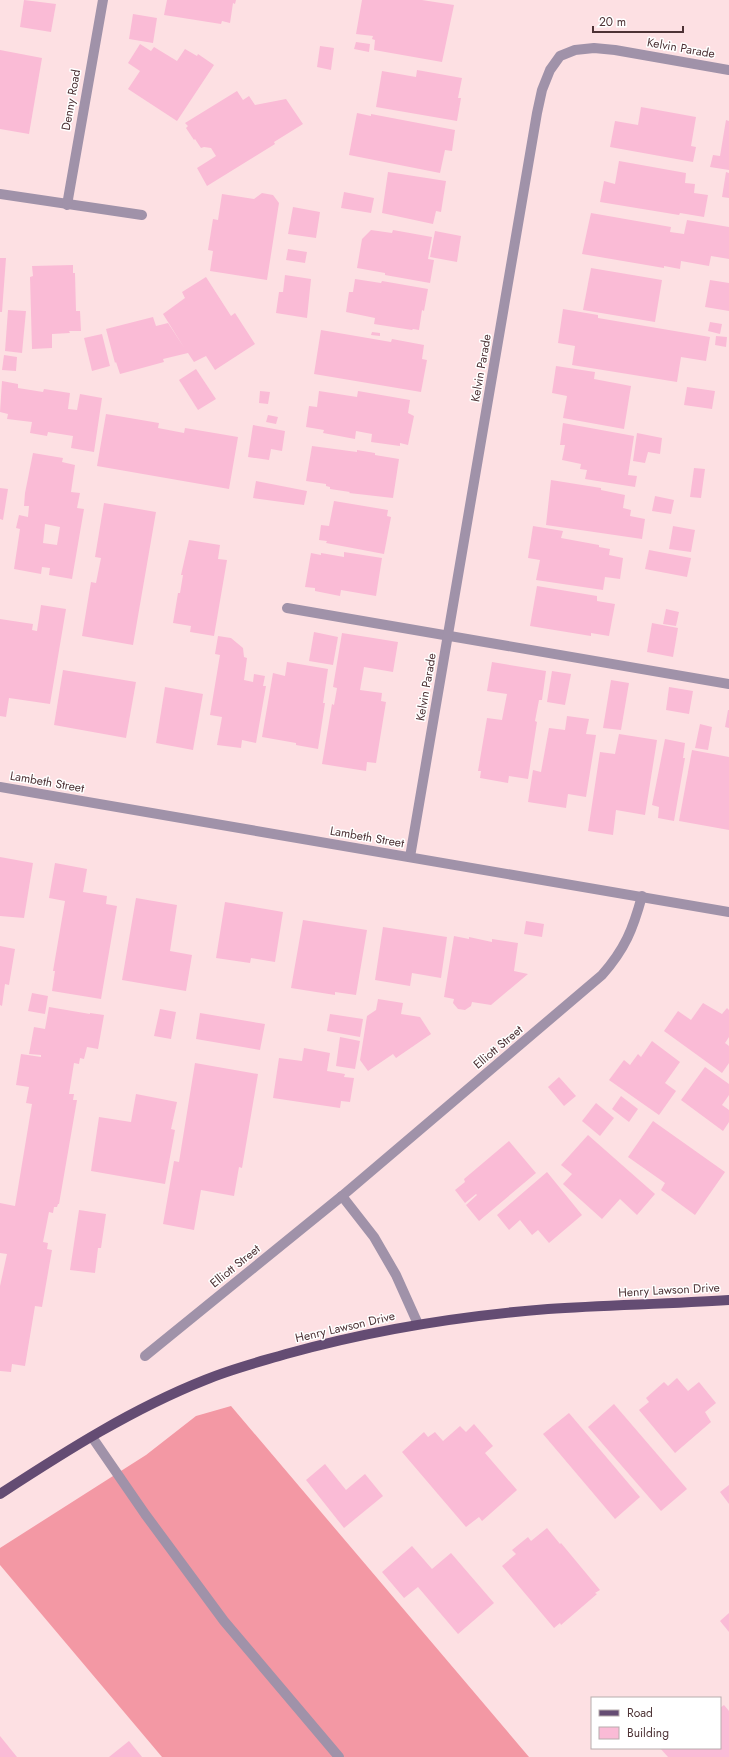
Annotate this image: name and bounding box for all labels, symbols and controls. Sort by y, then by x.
scale bar [593,8,683,34]
text: 20 m [599,13,626,31]
street label: Kelvin Parade [646,33,716,63]
street label: Denny Road [57,68,85,132]
street label: Kelvin Parade [466,333,496,403]
street label: Kelvin Parade [411,652,441,722]
street label: Lambeth Street [9,767,86,797]
street label: Lambeth Street [329,822,406,852]
street label: Elliott Street [469,1021,527,1073]
street label: Elliott Street [206,1240,264,1292]
street label: Henry Lawson Drive [618,1278,720,1302]
street label: Henry Lawson Drive [293,1307,397,1347]
legend [591,1697,721,1749]
text: Road [627,1704,653,1722]
text: Building [627,1724,669,1742]

